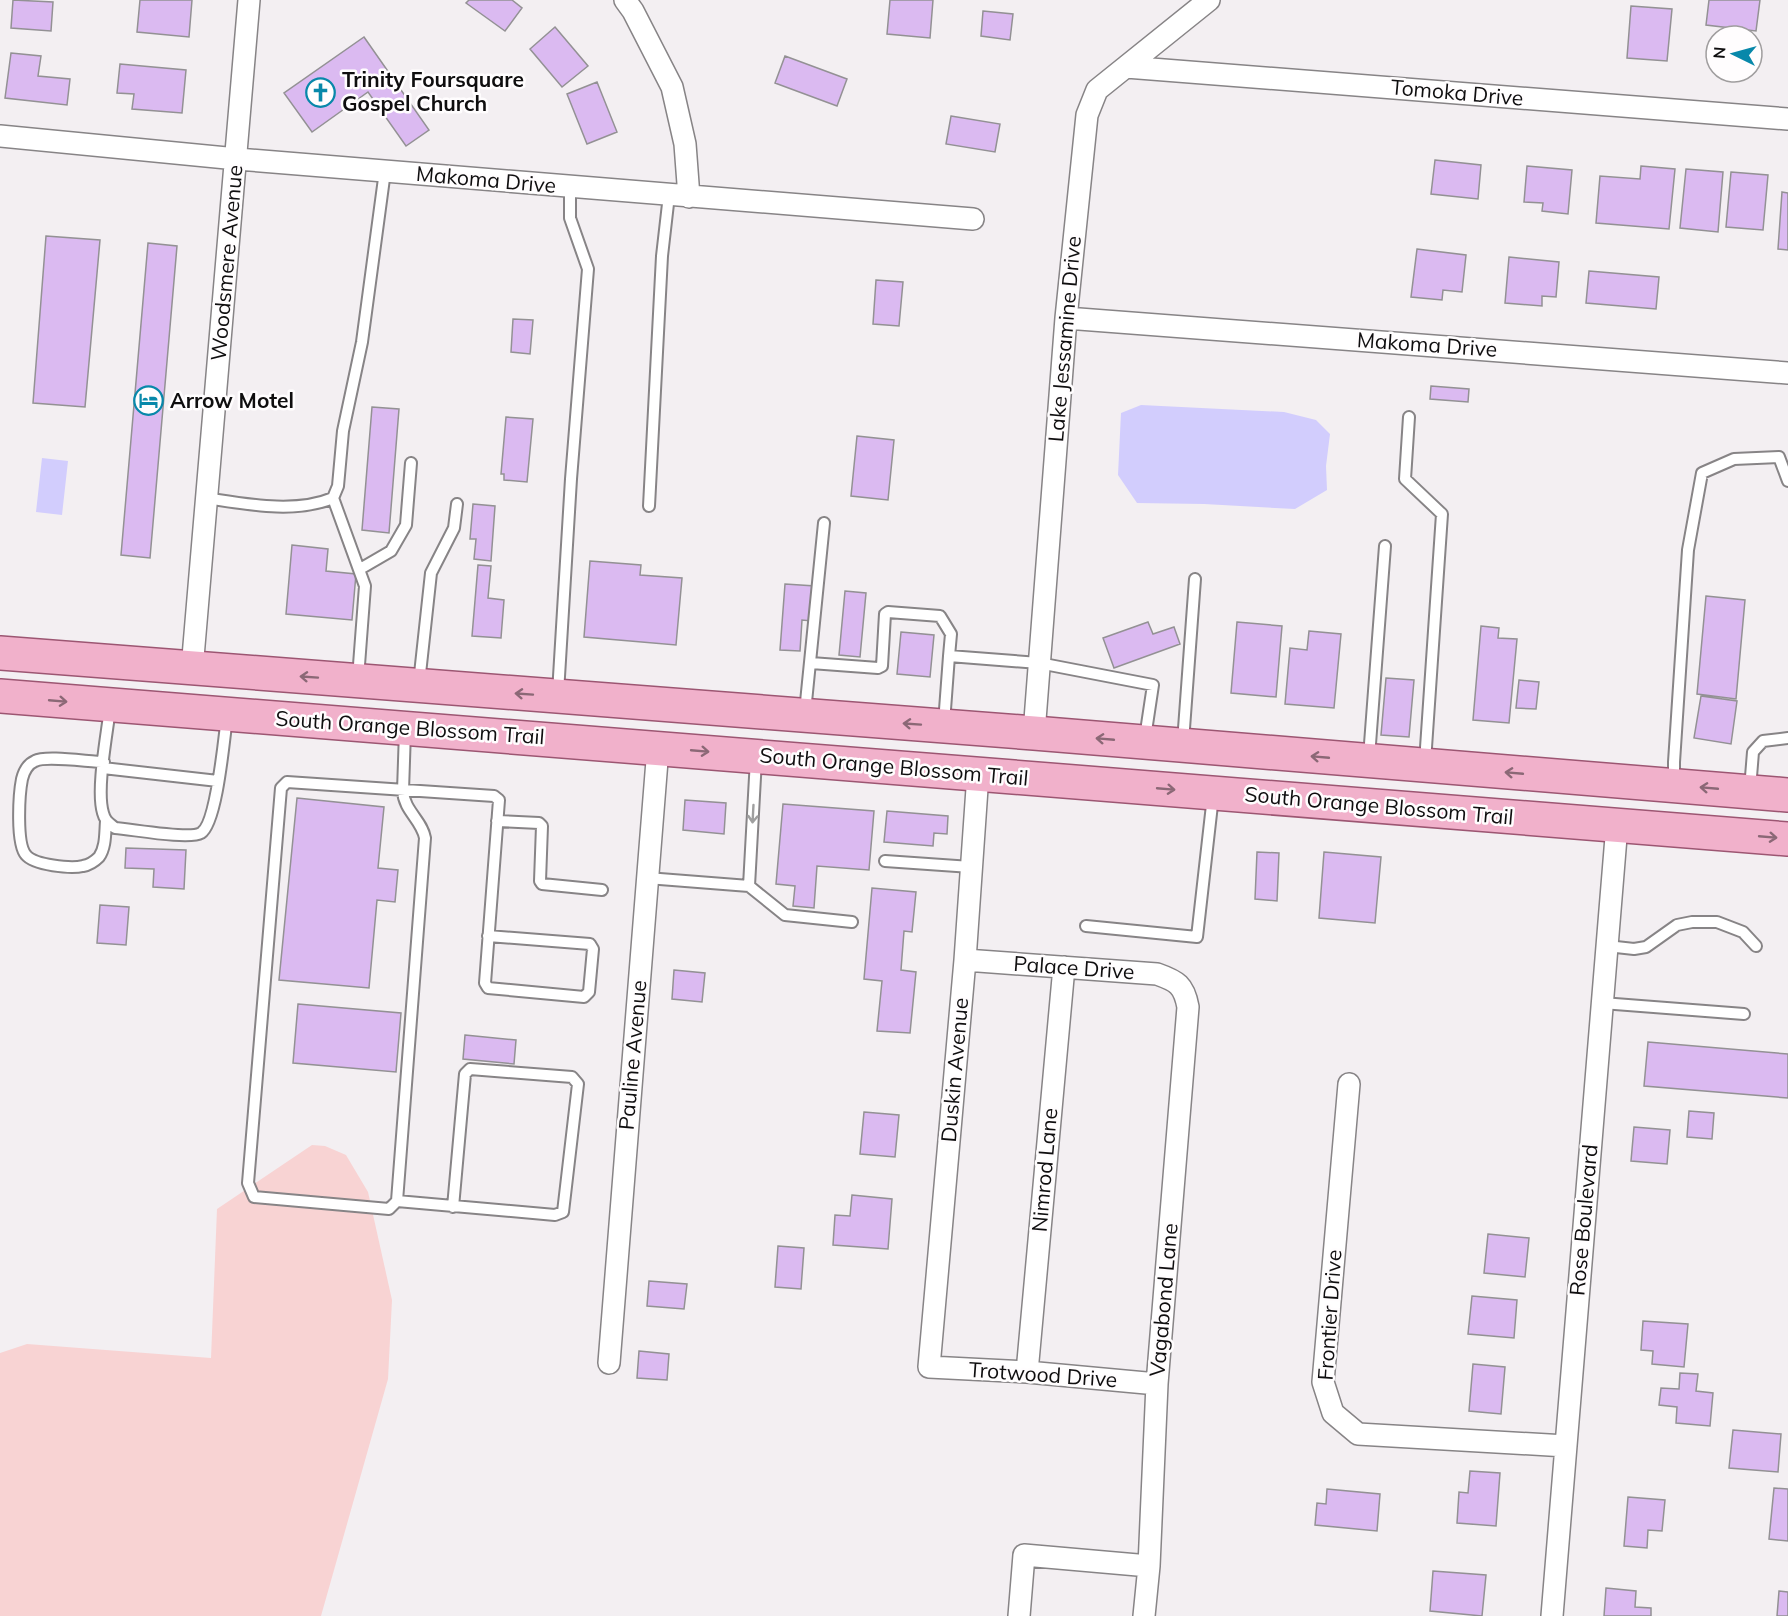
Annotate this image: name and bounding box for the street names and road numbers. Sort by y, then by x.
street label: Tomoka Drive [1390,73,1524,111]
street label: Makoma Drive [415,160,557,198]
street label: Woodsmere Avenue [204,164,248,362]
street label: Lake Jessamine Drive [1042,235,1086,443]
street label: Makoma Drive [1356,326,1498,362]
street label: South Orange Blossom Trail [275,705,546,749]
street label: South Orange Blossom Trail [759,741,1030,791]
street label: South Orange Blossom Trail [1244,780,1515,830]
street label: Palace Drive [1013,950,1135,984]
street label: Pauline Avenue [613,979,652,1131]
street label: Duskin Avenue [935,997,973,1143]
street label: Nimrod Lane [1026,1107,1062,1233]
street label: Rose Boulevard [1563,1143,1603,1297]
street label: Vagabond Lane [1143,1222,1183,1378]
street label: Frontier Drive [1311,1249,1347,1381]
street label: Trotwood Drive [968,1356,1118,1392]

